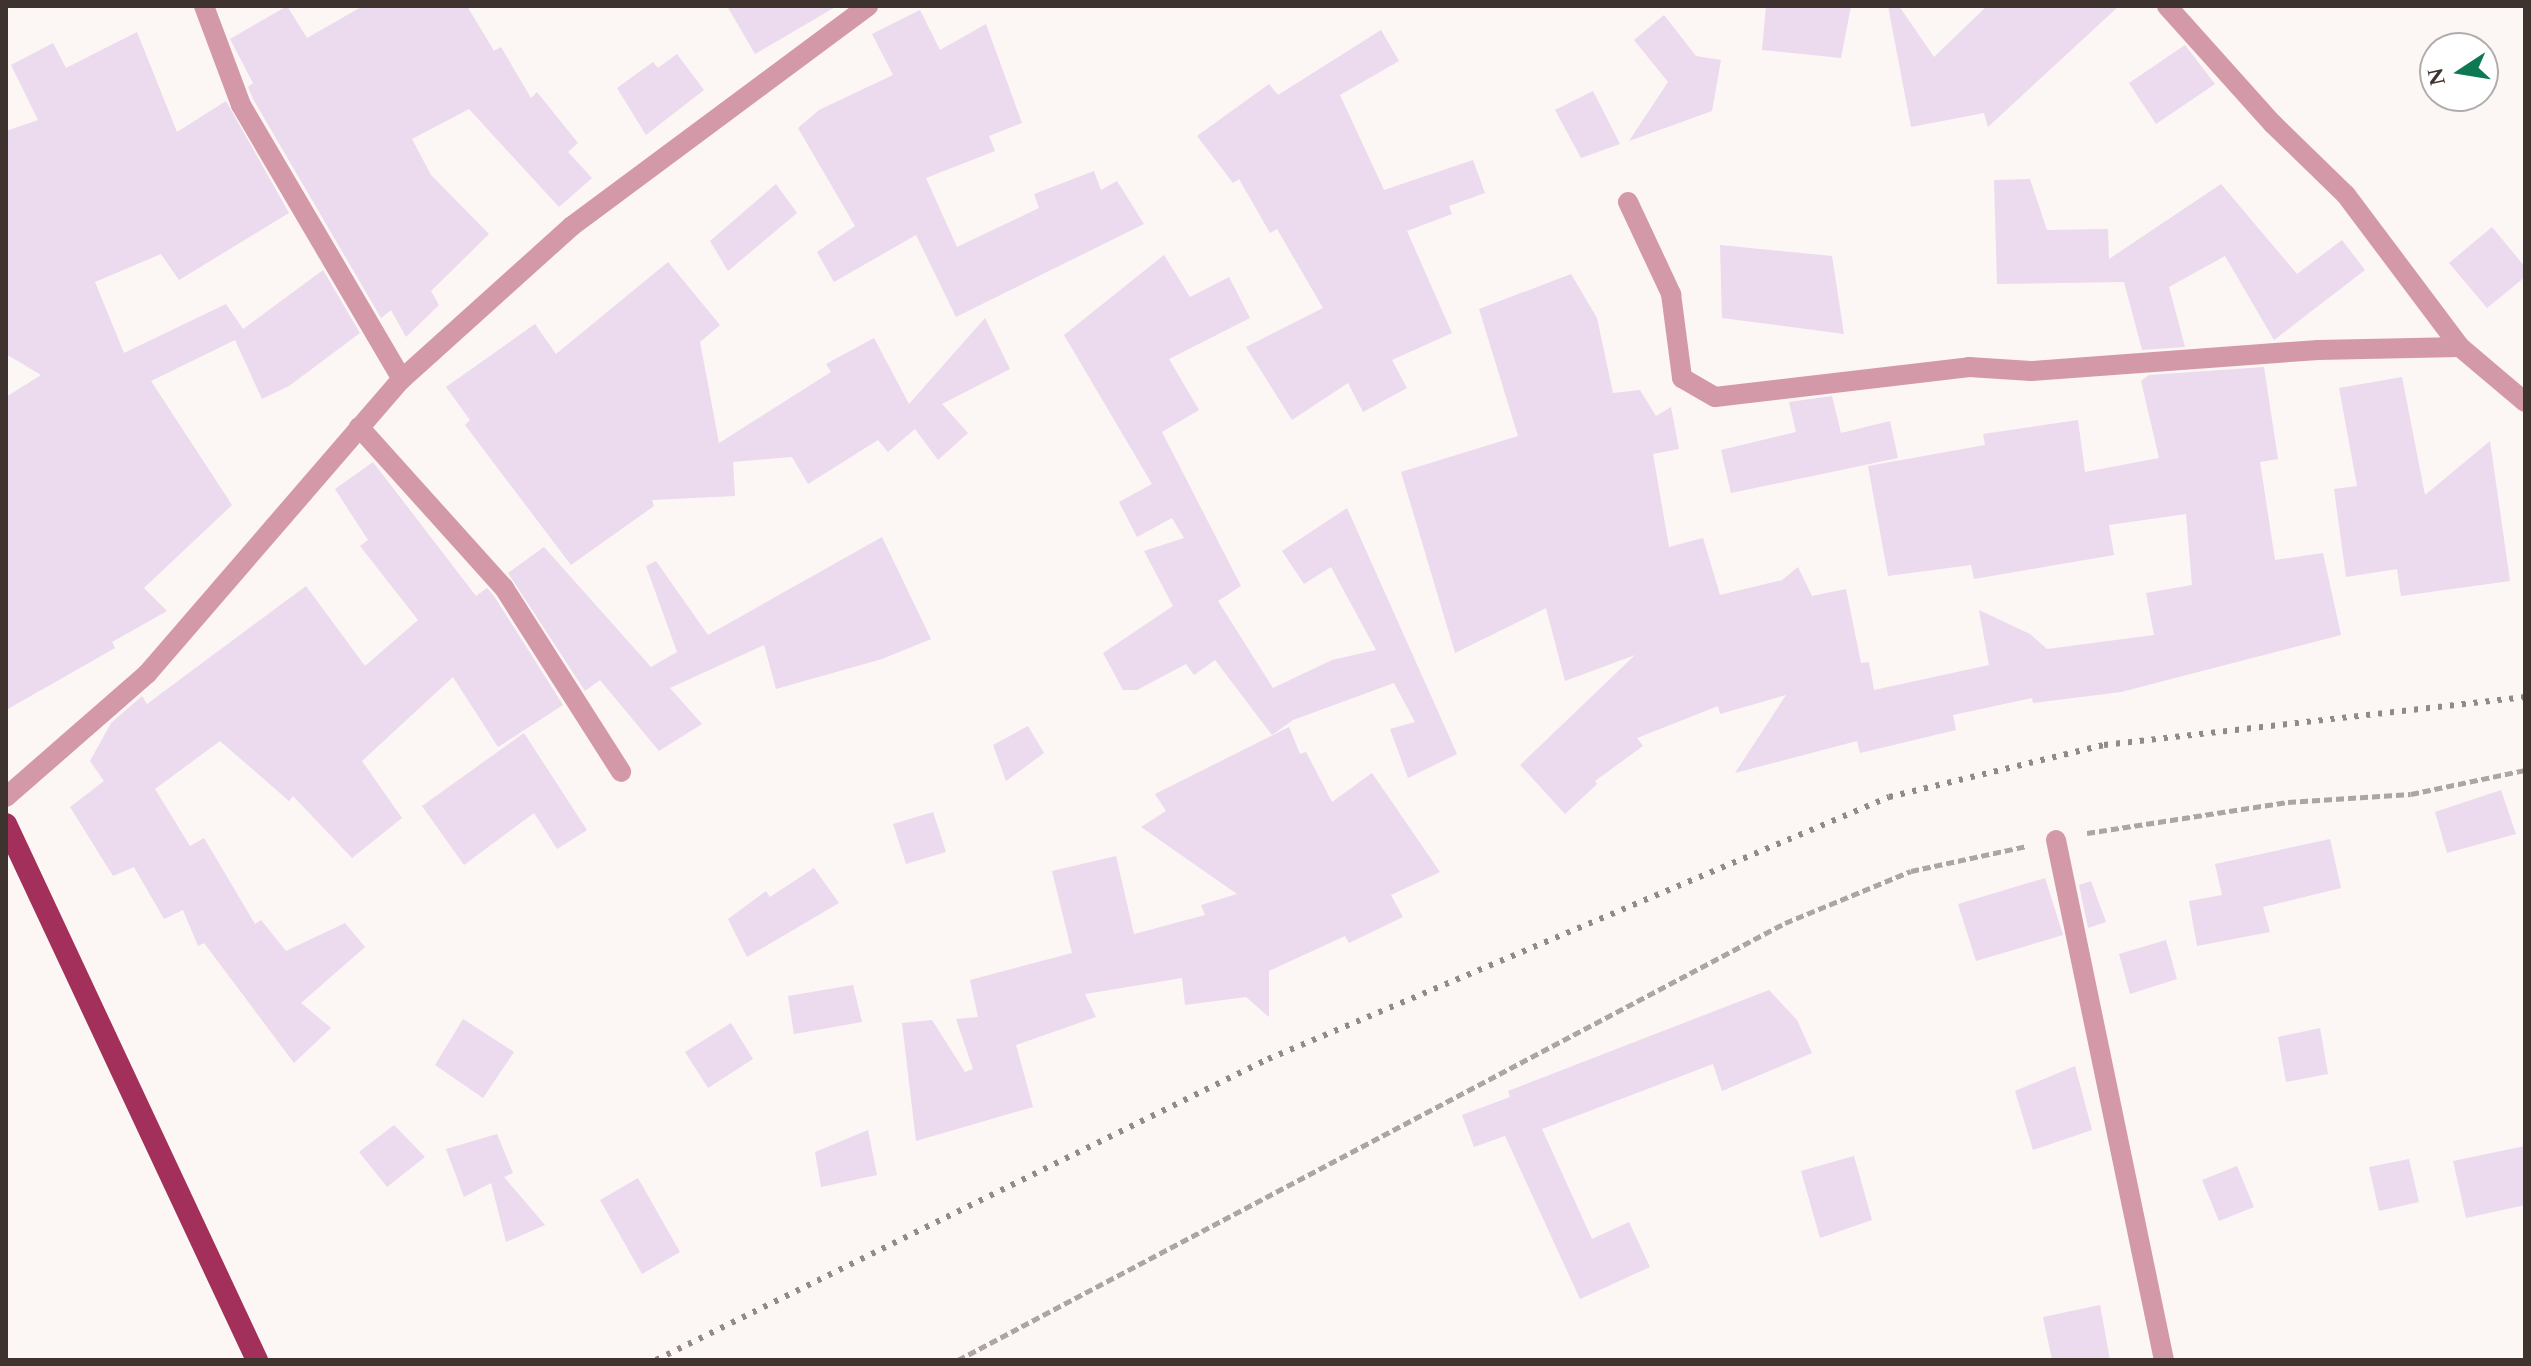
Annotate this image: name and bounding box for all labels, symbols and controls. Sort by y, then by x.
north arrow [2419,32,2499,112]
text: N [2419,64,2455,89]

